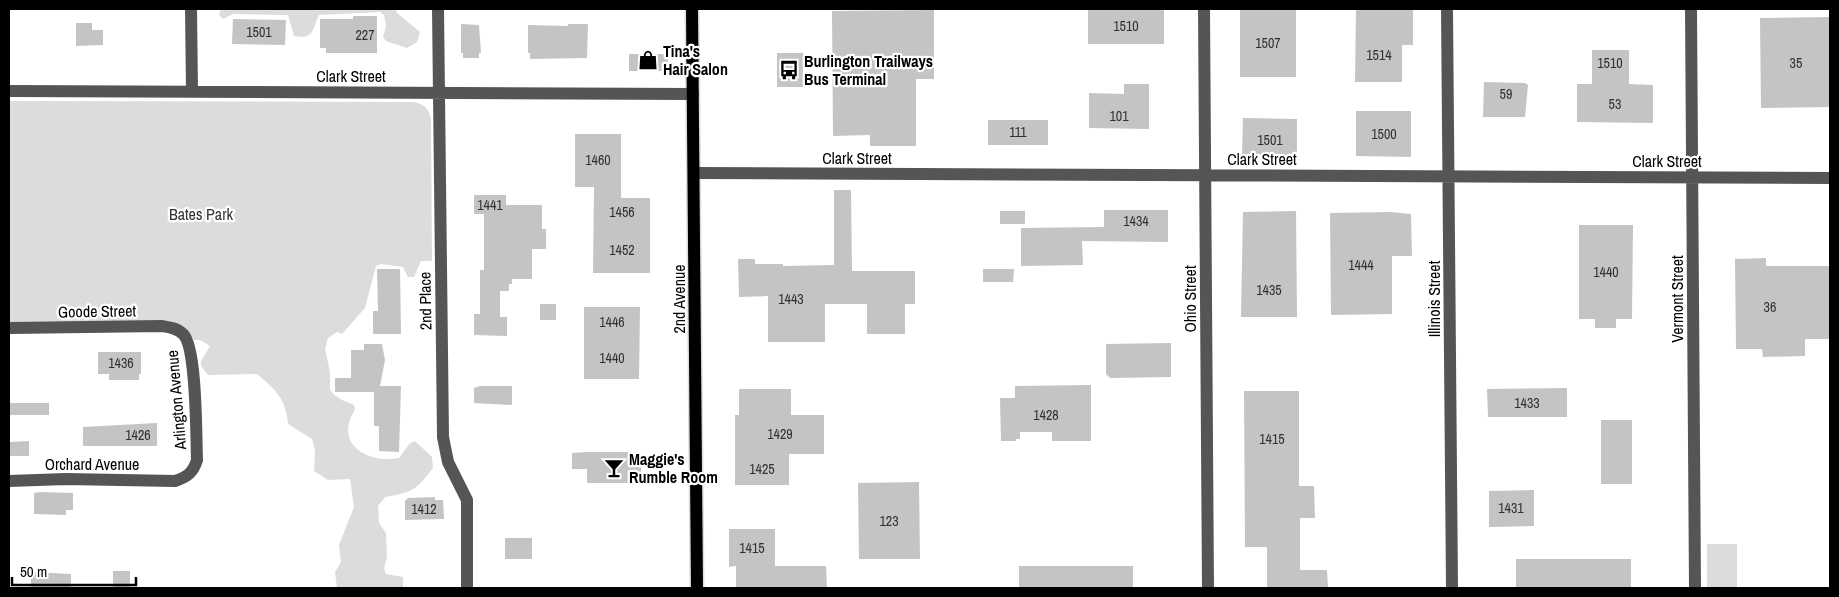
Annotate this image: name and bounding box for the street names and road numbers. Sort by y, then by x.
street label: Clark Street [316,65,386,87]
street label: Clark Street [822,147,892,169]
street label: Clark Street [1227,148,1297,170]
street label: Clark Street [1632,150,1702,172]
street label: Vermont Street [1666,255,1688,343]
street label: Illinois Street [1423,260,1445,337]
street label: 2nd Avenue [668,264,690,334]
street label: Ohio Street [1179,265,1201,333]
street label: 2nd Place [413,272,437,330]
street label: Goode Street [58,299,137,323]
street label: Arlington Avenue [161,349,191,452]
street label: Orchard Avenue [45,453,139,475]

